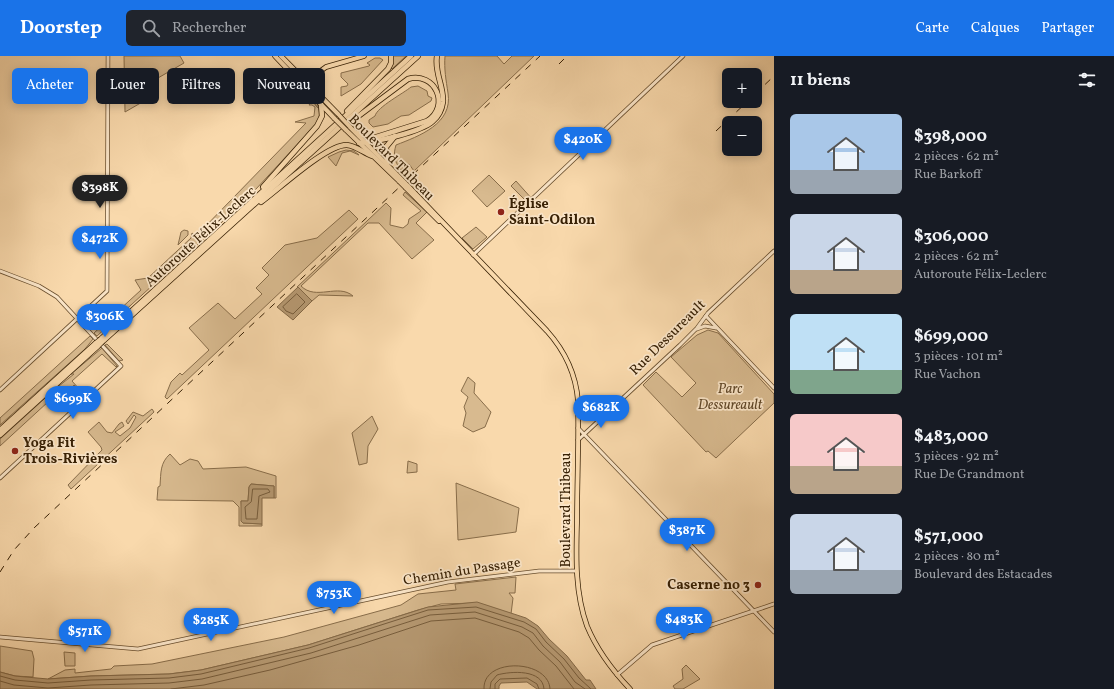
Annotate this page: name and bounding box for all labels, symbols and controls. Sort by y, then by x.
search box [126,10,406,46]
text: Doorstep [20,15,102,41]
icon: search [140,17,162,39]
text: Rechercher [172,18,246,39]
text: Carte [916,19,949,38]
text: Calques [971,19,1019,38]
text: Partager [1041,19,1094,38]
chip: Acheter [12,68,88,104]
chip: Louer [96,68,159,104]
chip: Filtres [167,68,235,104]
chip: Nouveau [243,68,325,104]
map controls [722,68,762,156]
button: + [722,68,762,108]
text: 11 biens [790,69,851,92]
icon: filters [1076,69,1098,91]
street label: Boulevard Thibeau [344,111,438,205]
button: − [722,116,762,156]
text: $398,000 [914,125,987,148]
pin: $420K [555,127,611,161]
icon: home [822,130,870,178]
text: $420K [563,131,603,149]
text: 2 pièces · 62 m² [914,148,999,166]
text: Rue Barkoff [914,166,981,184]
pin: $398K [72,175,128,209]
text: $398K [81,179,119,197]
street label: Autoroute Félix-Leclerc [142,182,260,292]
place label: Église Saint-Odilon [509,195,595,230]
marker: Église Saint-Odilon [496,207,506,217]
text: $306,000 [914,225,988,248]
pin: $472K [72,226,128,260]
text: $472K [81,230,119,248]
icon: home [822,230,870,278]
text: 2 pièces · 62 m² [914,248,999,266]
text: Autoroute Félix-Leclerc [914,266,1047,284]
street label: Rue Dessureault [626,296,710,380]
pin: $306K [77,304,133,338]
text: $306K [86,308,124,326]
text: $699,000 [914,325,988,348]
icon: home [822,330,870,378]
text: 3 pièces · 101 m² [914,348,1003,366]
text: Rue Vachon [914,366,981,384]
park label: Parc Dessureault [698,380,763,415]
pin: $699K [45,386,101,420]
text: $699K [54,390,92,408]
pin: $682K [573,395,629,429]
text: $682K [582,399,620,417]
text: $483,000 [914,425,988,448]
icon: home [822,430,870,478]
place label: Yoga Fit Trois-Rivières [23,434,117,469]
marker: Yoga Fit Trois-Rivières [10,446,20,456]
text: 3 pièces · 92 m² [914,448,999,466]
street label: Boulevard Thibeau [557,452,576,567]
text: Rue De Grandmont [914,466,1025,484]
pin: $387K [659,518,715,552]
text: $387K [669,522,705,540]
text: $571,000 [914,525,983,548]
icon: home [822,530,870,578]
text: 2 pièces · 80 m² [914,548,1000,566]
street label: Chemin du Passage [402,553,522,591]
text: Boulevard des Estacades [914,566,1052,584]
place label: Caserne no 3 [667,576,750,595]
marker: Caserne no 3 [753,580,763,590]
pin: $753K [306,581,362,615]
text: $753K [316,585,352,603]
pin: $483K [656,607,712,641]
pin: $285K [183,608,239,642]
text: $483K [665,611,703,629]
text: $285K [193,612,229,630]
pin: $571K [57,619,113,653]
text: $571K [68,623,102,641]

